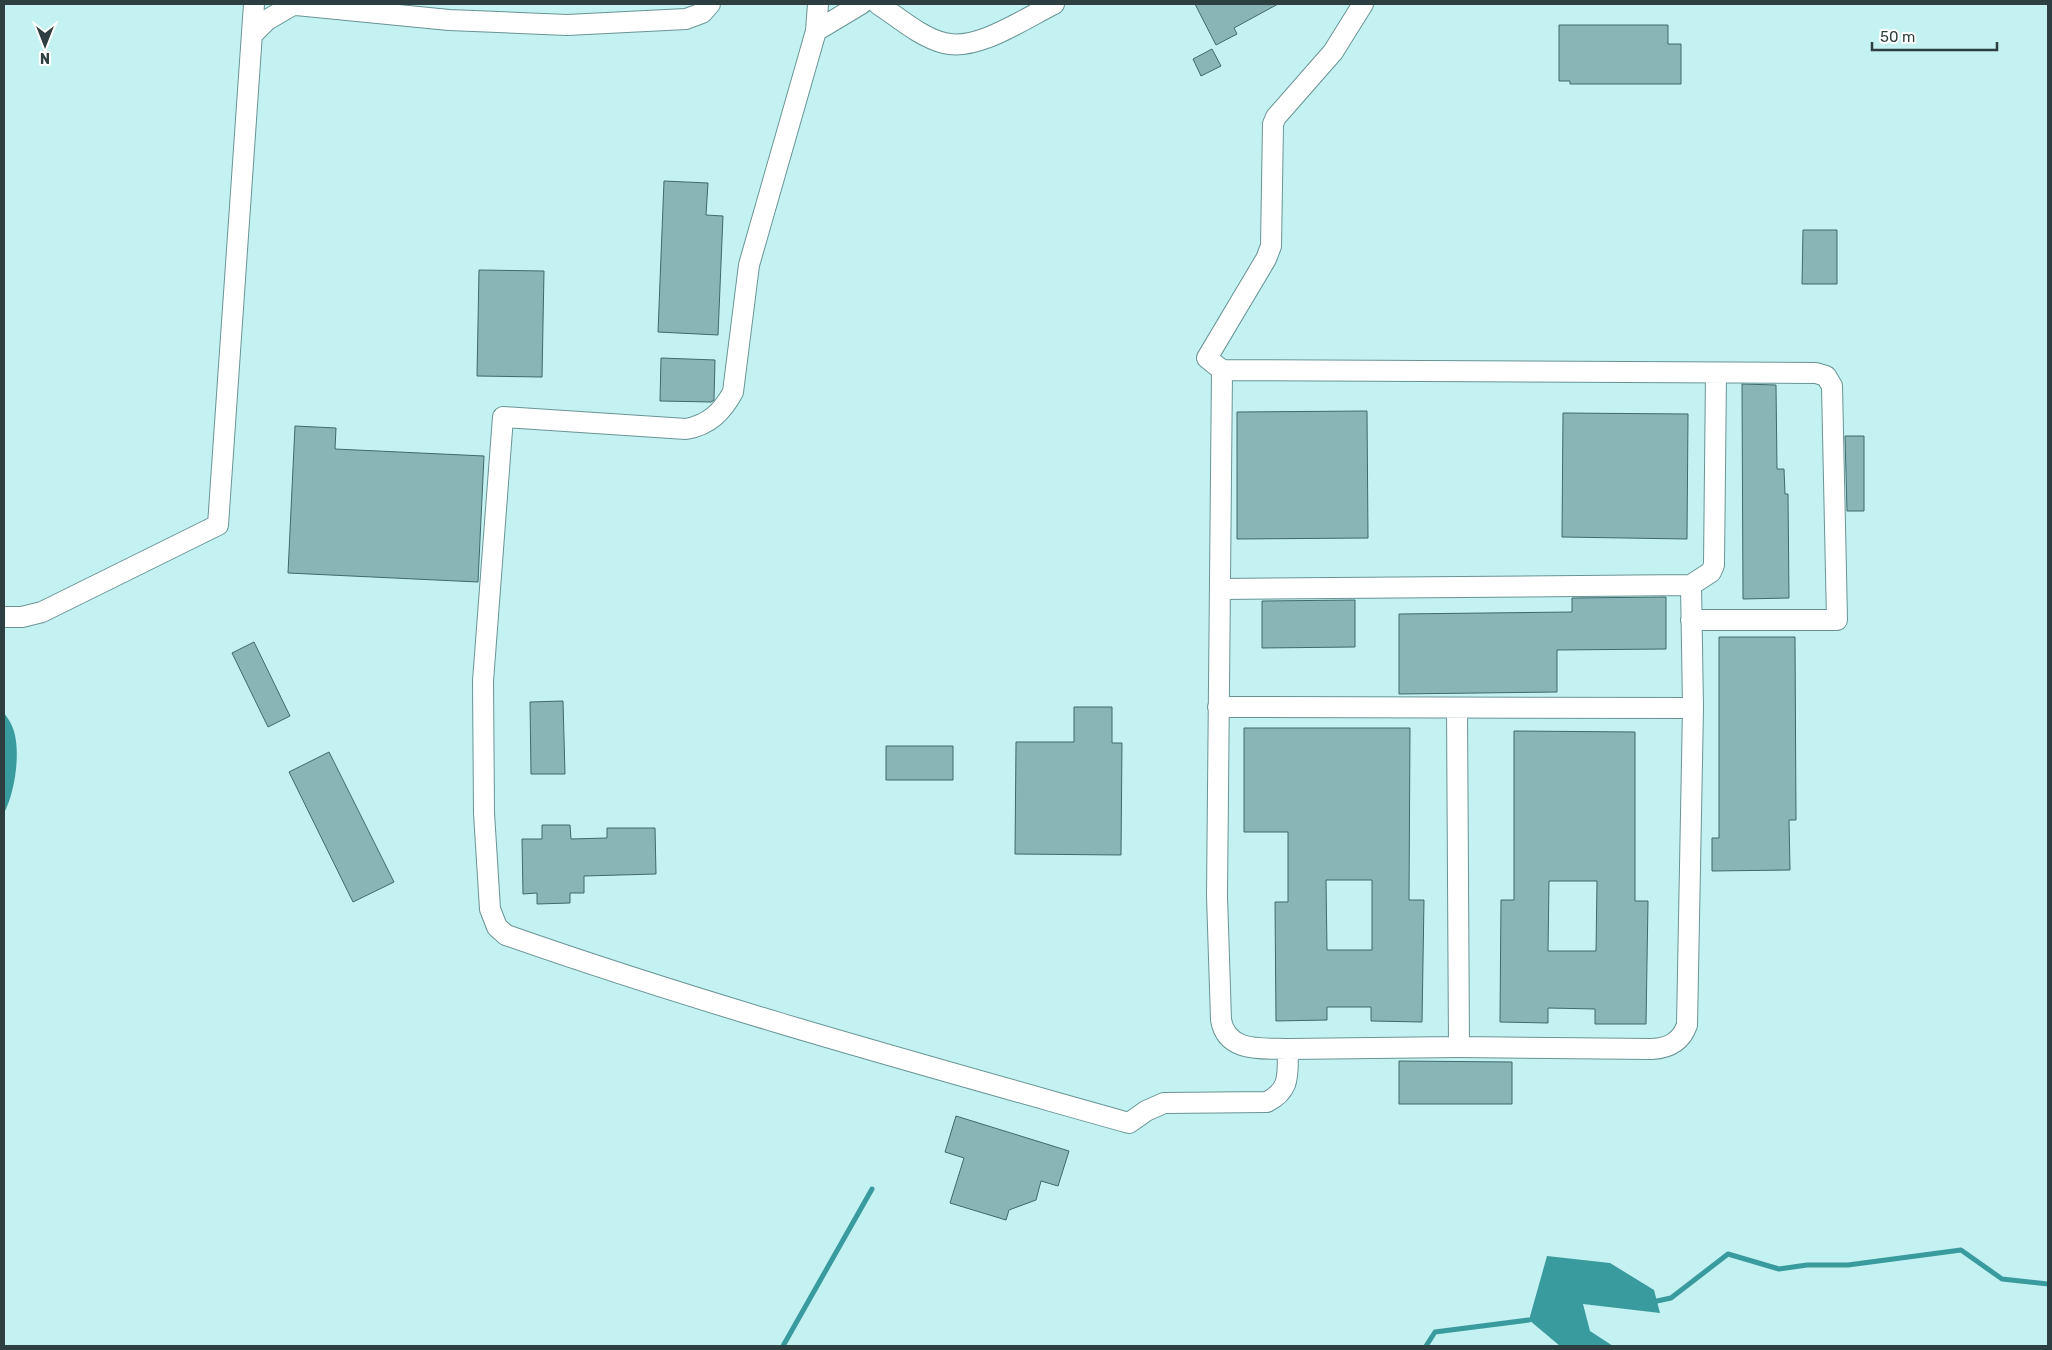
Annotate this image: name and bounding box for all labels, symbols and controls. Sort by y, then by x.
north arrow [20,20,70,70]
scale bar [1872,20,1997,52]
text: 50 m [1880,28,1915,46]
text: N [40,49,50,66]

